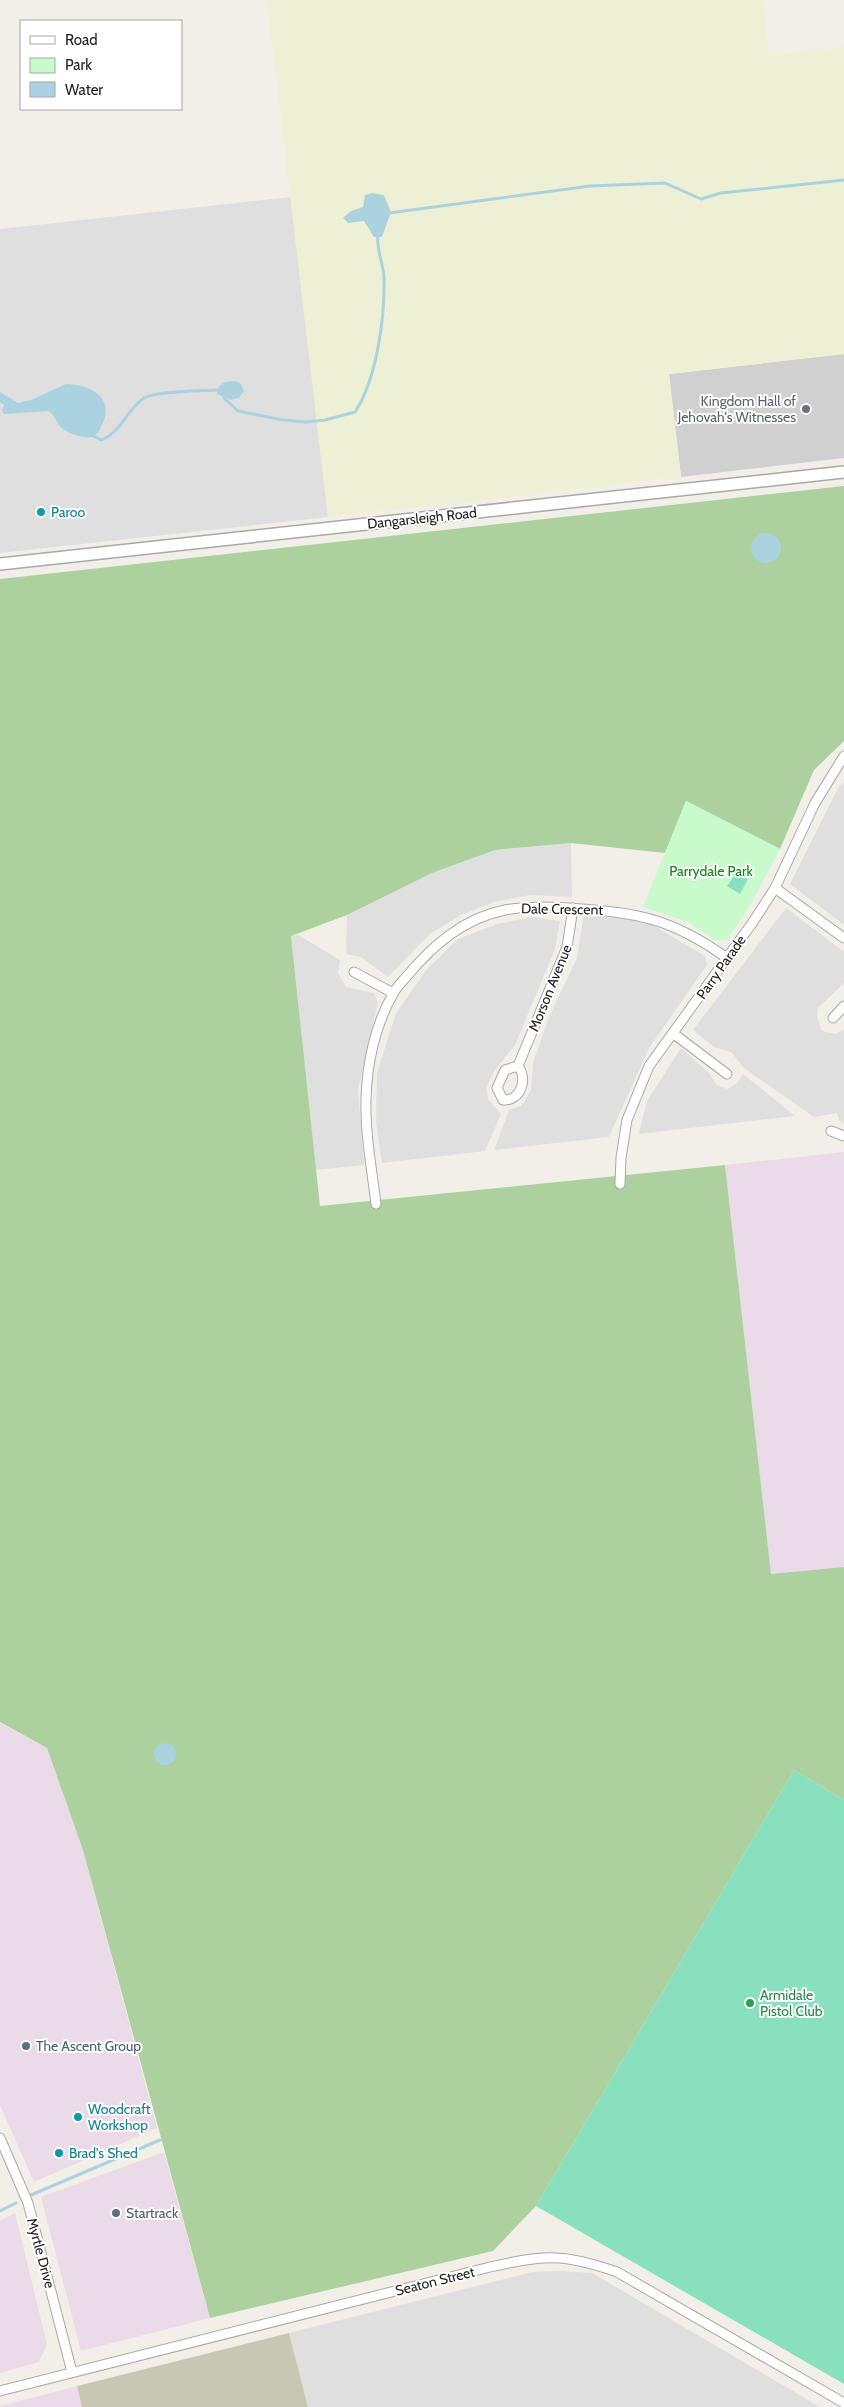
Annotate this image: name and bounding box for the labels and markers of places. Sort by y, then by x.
place label: Kingdom Hall of Jehovah's Witnesses [677,392,796,426]
marker: Kingdom Hall of Jehovah's Witnesses [800,403,812,415]
place label: Paroo [51,503,85,521]
marker: Paroo [35,506,47,518]
place label: Armidale Pistol Club [760,1986,823,2020]
marker: Armidale Pistol Club [744,1997,756,2009]
place label: The Ascent Group [36,2037,141,2055]
marker: The Ascent Group [20,2040,32,2052]
place label: Woodcraft Workshop [88,2100,151,2134]
marker: Woodcraft Workshop [72,2111,84,2123]
place label: Brad's Shed [69,2144,138,2162]
marker: Brad's Shed [53,2147,65,2159]
place label: Startrack [126,2204,179,2222]
marker: Startrack [110,2207,122,2219]

